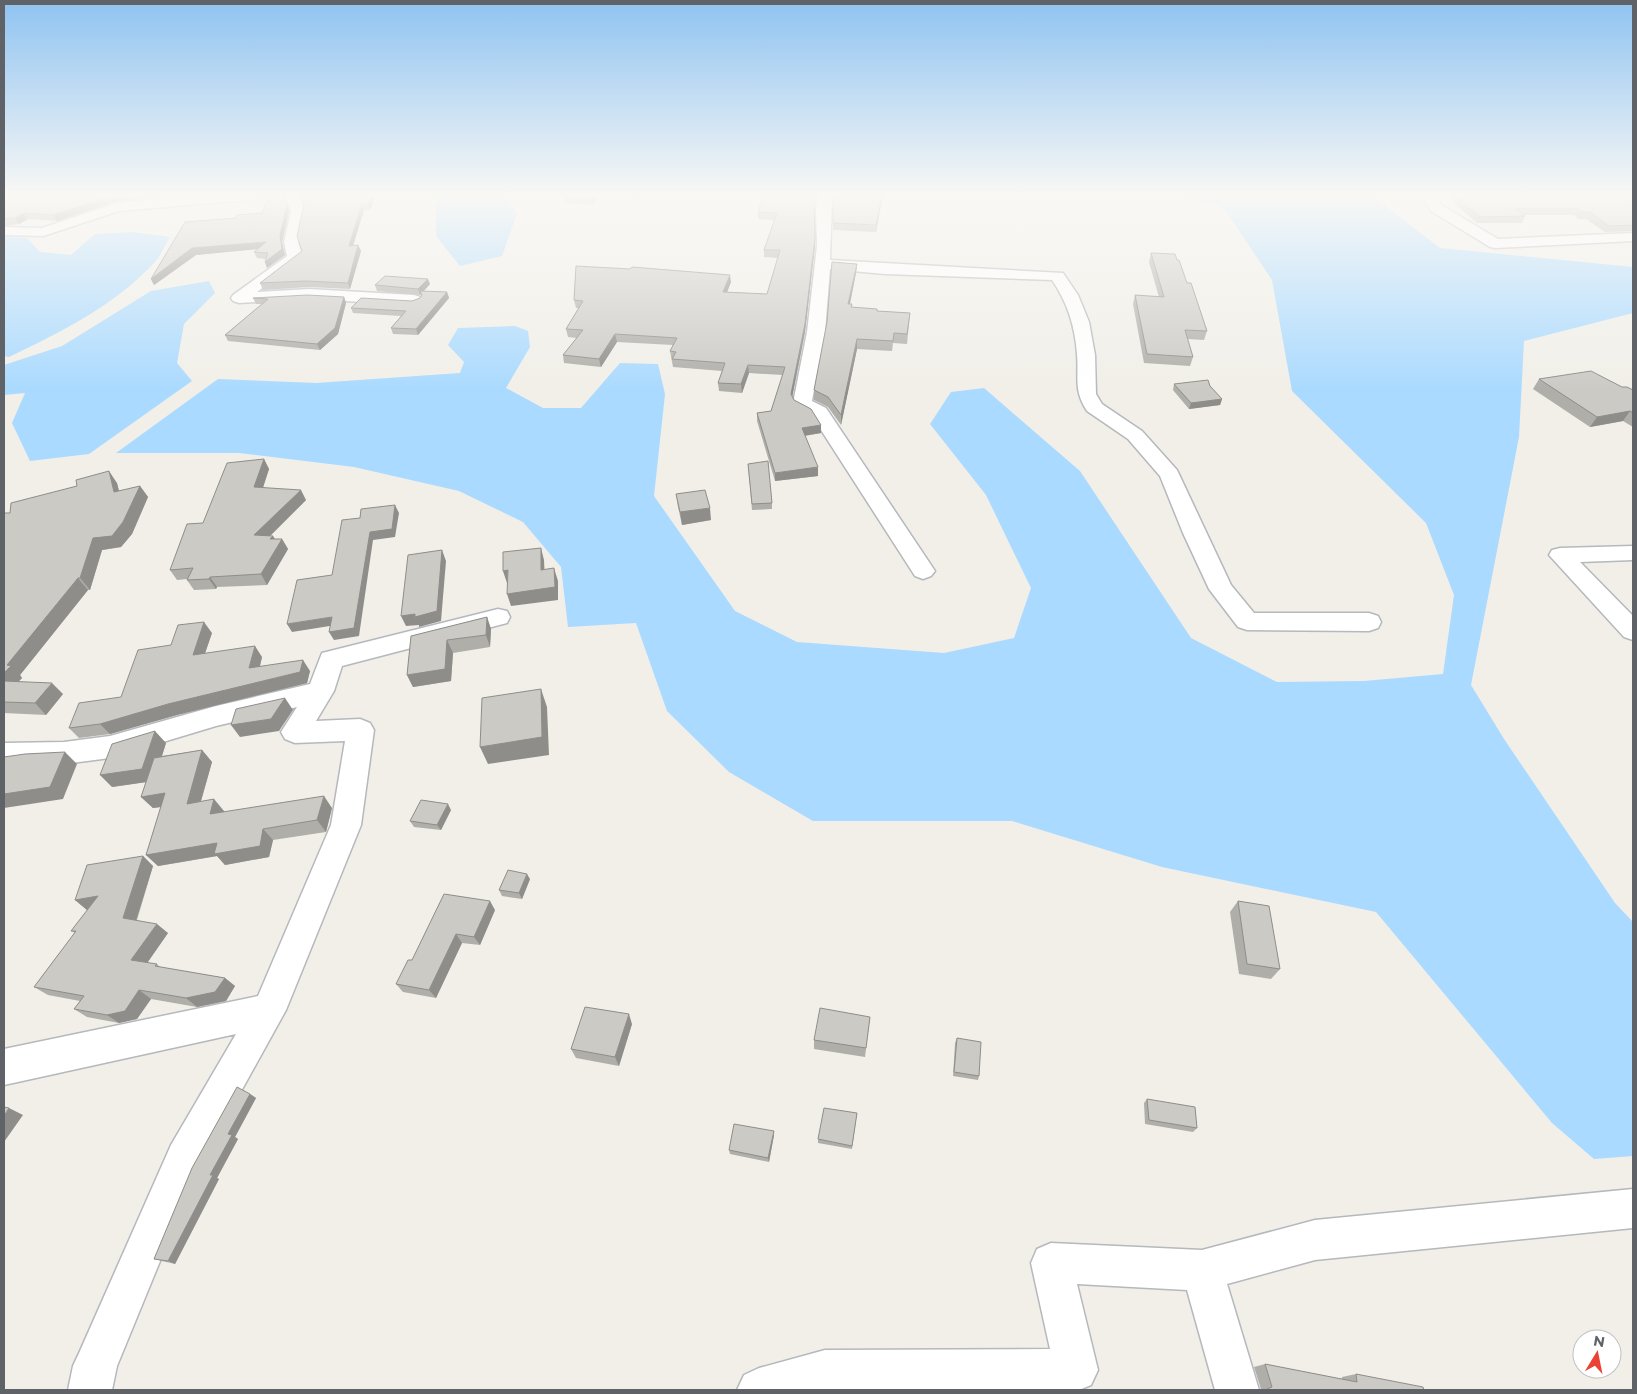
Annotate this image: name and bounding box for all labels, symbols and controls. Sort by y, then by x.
north arrow [1572,1329,1622,1379]
text: N [1592,1331,1606,1351]

